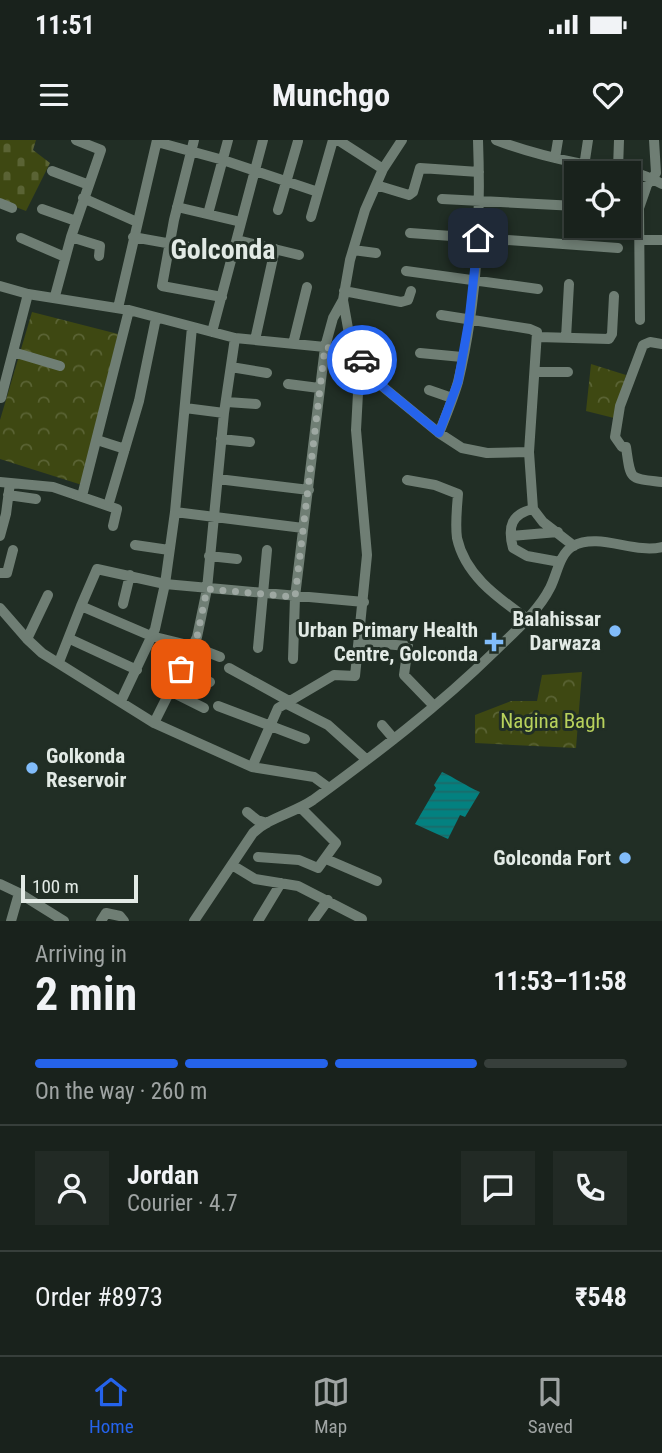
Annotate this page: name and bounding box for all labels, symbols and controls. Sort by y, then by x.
text: 11:51 [35,10,95,40]
icon: menu [35,76,73,114]
text: Munchgo [272,76,390,114]
icon: heart [589,76,627,114]
map controls [564,161,641,238]
button: locate [564,161,641,238]
pin [448,208,508,268]
icon: home [459,219,497,257]
district label: Golconda [170,233,276,266]
courier [327,325,397,395]
icon: car [343,341,381,379]
place label: Balahissar Darwaza [513,607,601,655]
place label: Urban Primary Health Centre, Golconda [298,618,478,666]
marker: Balahissar Darwaza [607,623,623,639]
marker: Urban Primary Health Centre, Golconda [484,632,504,652]
pin [151,639,211,699]
icon: bag [162,650,200,688]
park label: Nagina Bagh [500,709,606,733]
place label: Golkonda Reservoir [46,744,126,792]
marker: Golkonda Reservoir [24,760,40,776]
place label: Golconda Fort [493,846,611,870]
marker: Golconda Fort [617,850,633,866]
scale bar [21,872,138,904]
text: 100 m [32,875,79,898]
text: Arriving in [35,941,127,968]
text: 11:53–11:58 [493,966,627,996]
text: 2 min [35,967,137,1021]
text: On the way · 260 m [35,1078,207,1105]
button: person [35,1151,109,1225]
button: chat [461,1151,535,1225]
button: phone [553,1151,627,1225]
text: Jordan [127,1160,199,1190]
text: Courier · 4.7 [127,1190,238,1217]
text: Order #8973 [35,1282,163,1312]
text: ₹548 [575,1282,627,1312]
tab: Home [89,1373,134,1438]
tab: Map [312,1373,350,1438]
tab: Saved [528,1373,573,1438]

